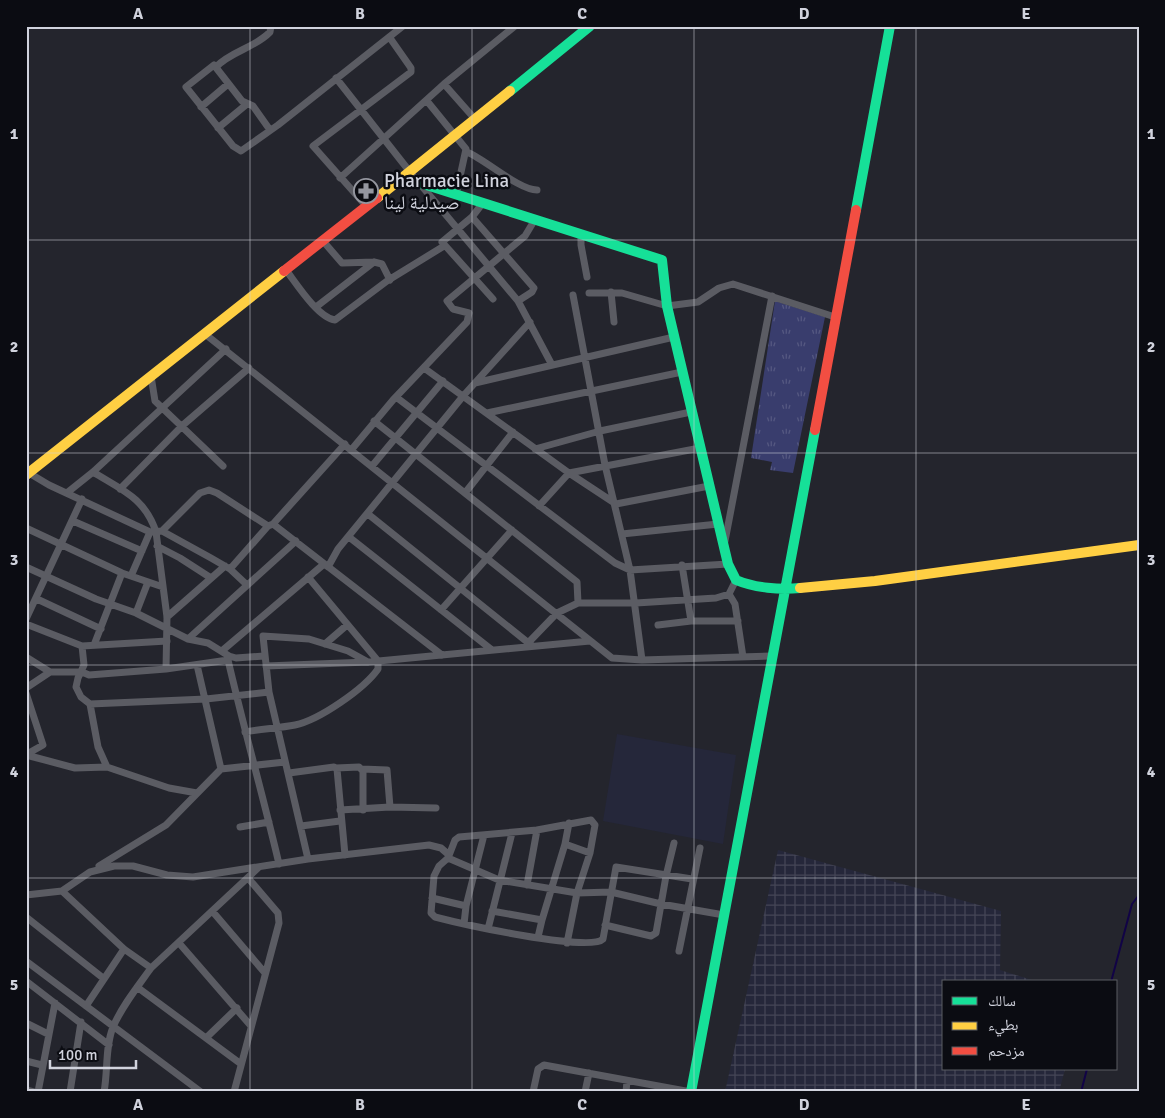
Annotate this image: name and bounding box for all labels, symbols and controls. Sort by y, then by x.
text: A [133,4,144,24]
text: B [355,4,365,24]
text: C [577,4,587,24]
text: D [799,4,810,24]
text: E [1021,4,1031,24]
text: 1 [10,124,19,144]
text: 1 [1147,124,1156,144]
place label: Pharmacie Lina صيدلية لينا [384,169,509,215]
pharmacy icon: Pharmacie Lina صيدلية لينا [353,178,379,204]
text: 2 [10,337,18,357]
text: 2 [1147,337,1155,357]
text: 3 [10,550,18,570]
text: 3 [1147,550,1155,570]
text: 4 [10,762,19,782]
text: 4 [1147,762,1156,782]
text: 5 [10,975,18,995]
text: 5 [1147,975,1155,995]
legend [942,980,1118,1070]
text: سالك [988,992,1016,1010]
text: بطيء [988,1016,1018,1037]
scale bar [50,1038,136,1070]
text: مزدحم [988,1042,1025,1061]
text: 100 m [58,1046,98,1064]
text: A [133,1095,144,1115]
text: B [355,1095,365,1115]
text: C [577,1095,587,1115]
text: D [799,1095,810,1115]
text: E [1021,1095,1031,1115]

